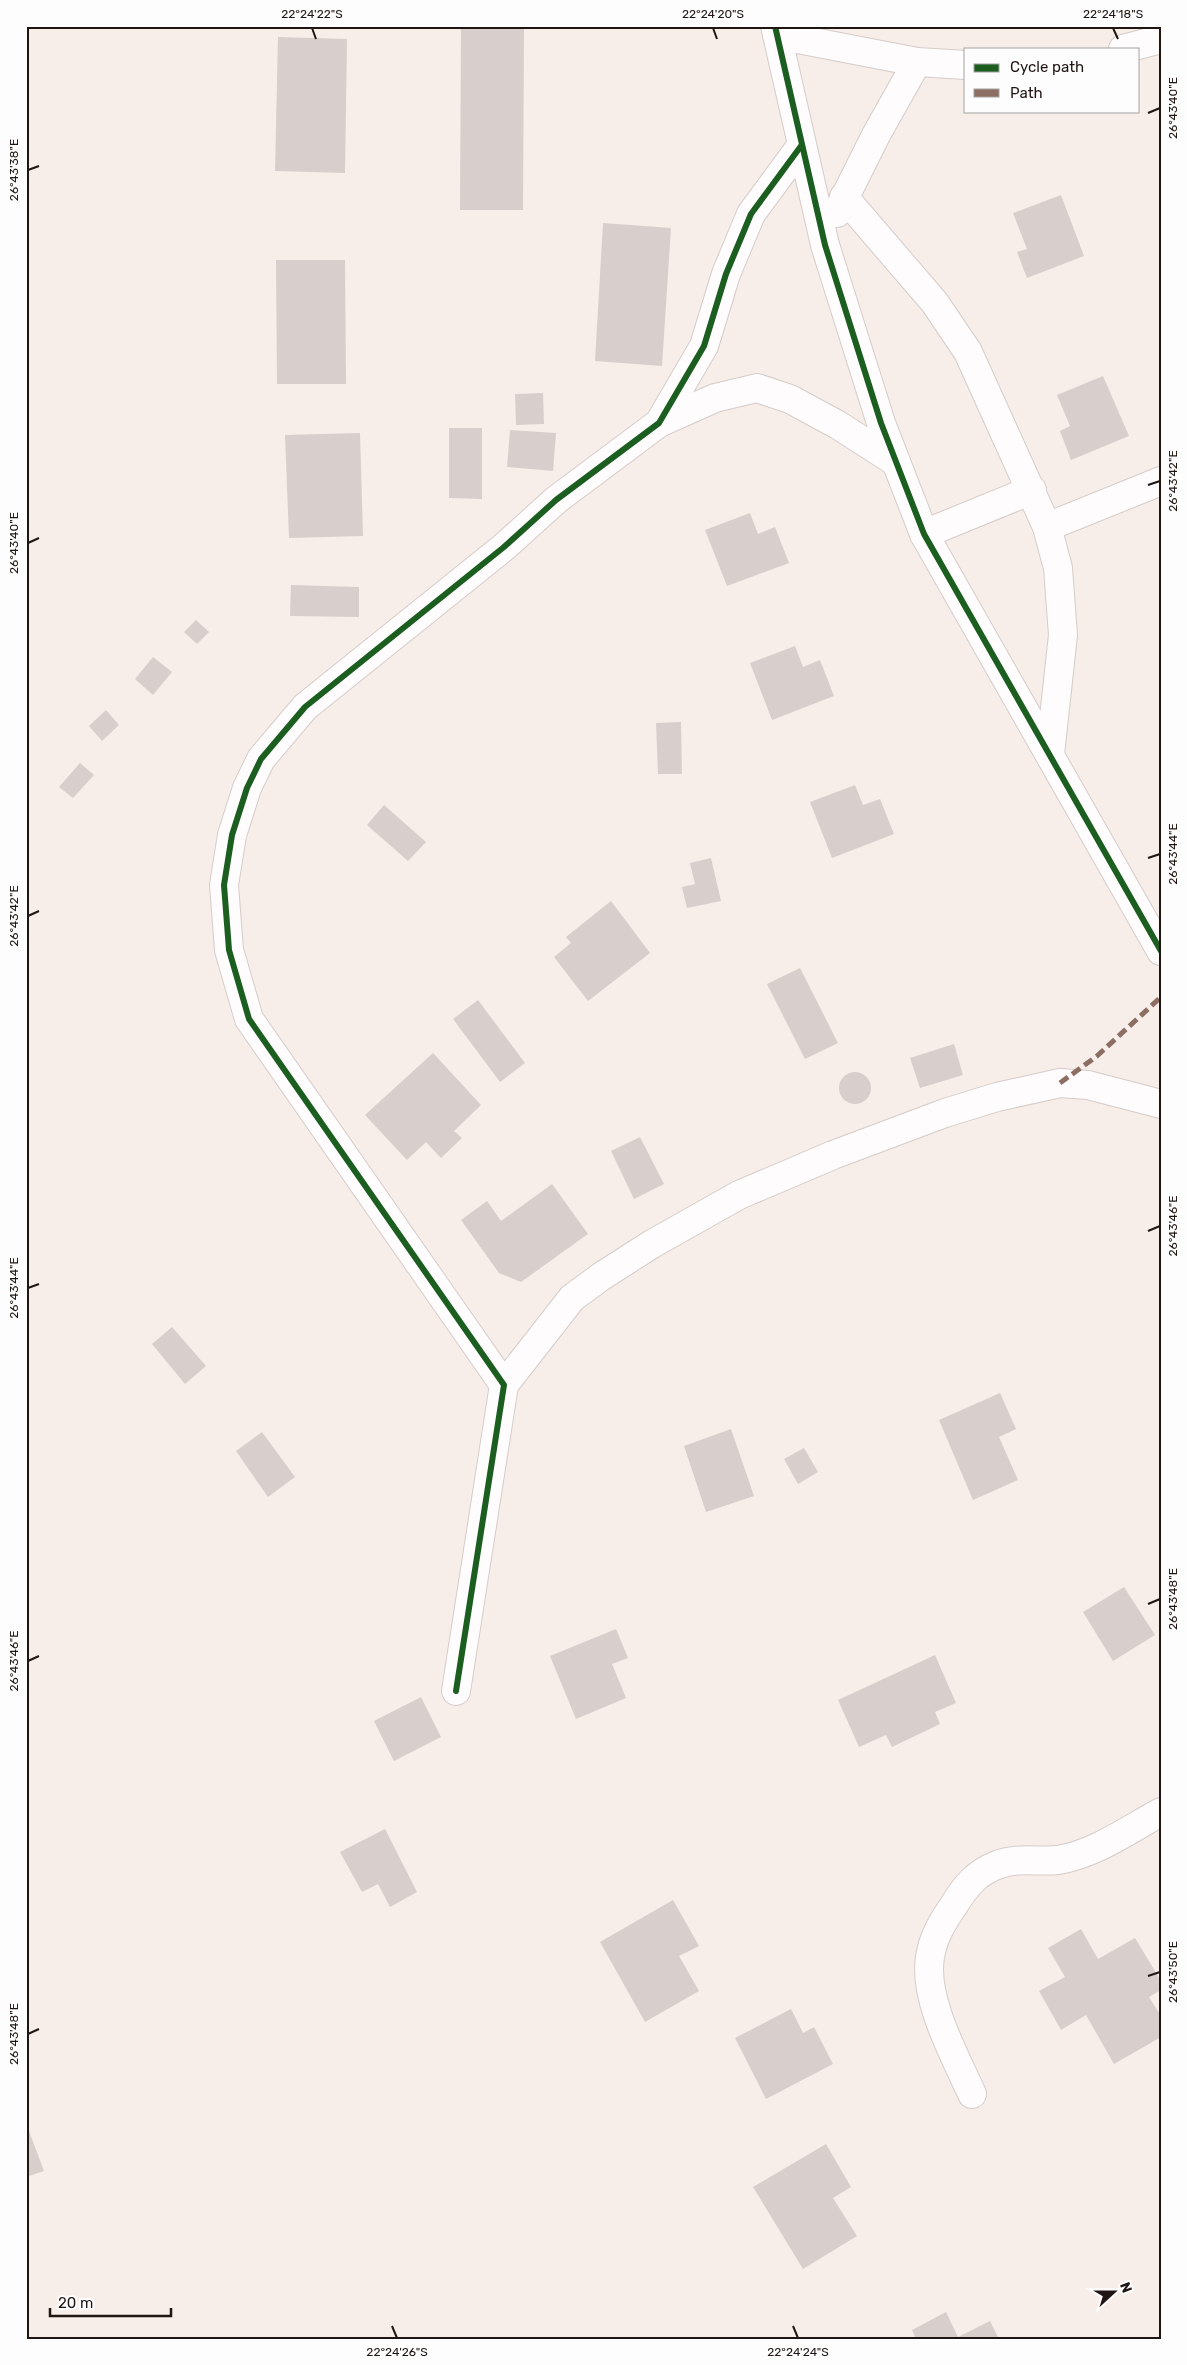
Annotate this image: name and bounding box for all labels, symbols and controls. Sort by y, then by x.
text: 22°24'22"S [281,7,343,21]
text: 22°24'20"S [682,7,744,21]
text: 22°24'18"S [1083,7,1143,21]
legend [964,48,1140,112]
text: Cycle path [1010,58,1084,76]
text: 26°43'40"E [1166,77,1180,139]
text: Path [1010,84,1043,102]
text: 26°43'38"E [7,139,21,201]
text: 26°43'42"E [1166,450,1180,512]
text: 26°43'40"E [7,512,21,574]
text: 26°43'44"E [1166,823,1180,885]
text: 26°43'42"E [7,885,21,947]
text: 26°43'46"E [1166,1195,1180,1257]
text: 26°43'44"E [7,1257,21,1319]
text: 26°43'48"E [1166,1568,1180,1630]
text: 26°43'46"E [7,1630,21,1692]
text: 26°43'50"E [1166,1941,1180,2003]
text: 26°43'48"E [7,2003,21,2065]
north arrow [1090,2268,1140,2318]
text: N [1116,2280,1135,2295]
scale bar [50,2285,171,2317]
text: 20 m [58,2294,93,2312]
text: 22°24'26"S [366,2345,428,2359]
text: 22°24'24"S [767,2345,829,2359]

